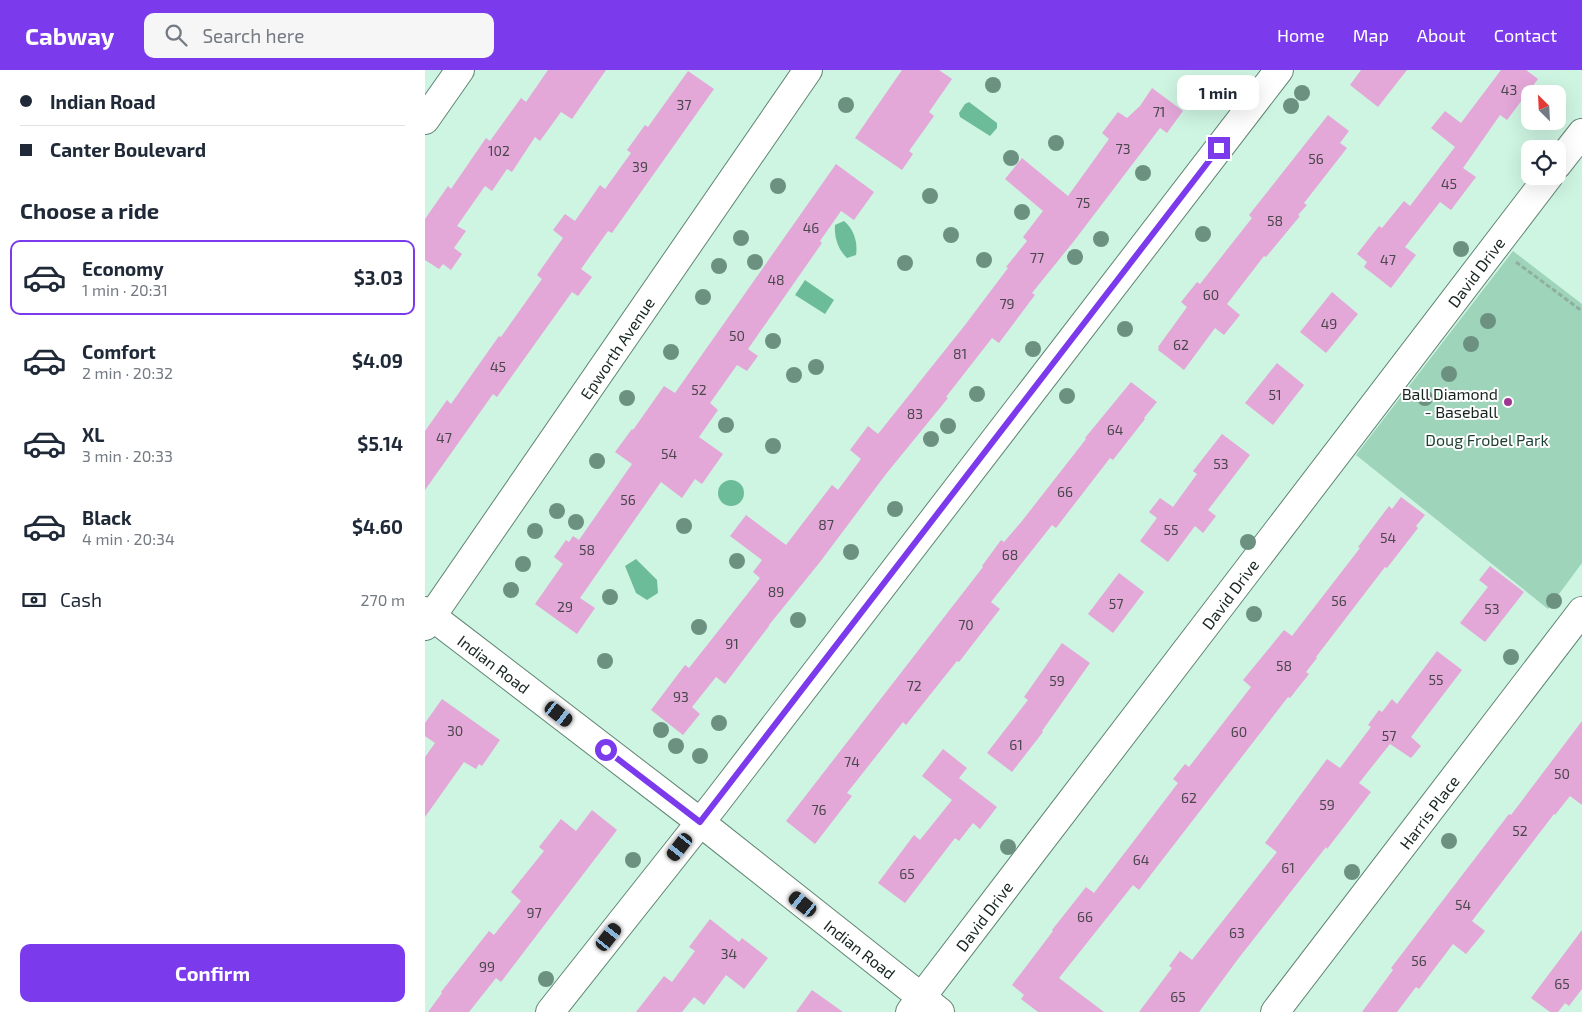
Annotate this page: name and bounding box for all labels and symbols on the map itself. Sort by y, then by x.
callout: 1 min [1178,75,1260,110]
house number: 43 [1501,81,1517,98]
north arrow [1521,85,1566,130]
house number: 37 [677,96,691,113]
house number: 71 [1153,103,1165,120]
route end [1208,137,1230,159]
house number: 73 [1116,140,1130,157]
house number: 102 [488,142,510,159]
house number: 56 [1308,150,1324,167]
house number: 39 [632,158,648,175]
house number: 45 [1441,175,1457,192]
house number: 75 [1076,194,1090,211]
house number: 58 [1267,212,1283,229]
house number: 46 [803,219,819,236]
street label: David Drive [1444,233,1508,311]
house number: 77 [1030,249,1044,266]
house number: 47 [1380,251,1396,268]
house number: 48 [767,271,785,288]
house number: 60 [1203,286,1219,303]
street label: Epworth Avenue [576,293,658,403]
house number: 79 [999,295,1015,312]
house number: 49 [1321,315,1337,332]
house number: 50 [729,327,745,344]
house number: 62 [1173,336,1189,353]
house number: 81 [953,345,967,362]
house number: 45 [490,358,506,375]
house number: 52 [691,381,707,398]
place label: Ball Diamond - Baseball [1402,384,1498,421]
house number: 51 [1268,386,1282,403]
marker: Ball Diamond - Baseball [1502,396,1514,408]
house number: 83 [907,405,923,422]
house number: 64 [1107,421,1123,438]
house number: 47 [436,429,452,446]
park label: Doug Frobel Park [1425,430,1549,449]
house number: 54 [661,445,677,462]
house number: 53 [1213,455,1229,472]
house number: 66 [1057,483,1073,500]
house number: 56 [620,491,636,508]
house number: 87 [818,516,834,533]
house number: 55 [1163,521,1179,538]
house number: 54 [1380,529,1396,546]
house number: 58 [579,541,595,558]
house number: 68 [1002,546,1018,563]
street label: David Drive [1198,555,1262,633]
house number: 89 [768,583,784,600]
house number: 56 [1331,592,1347,609]
house number: 57 [1109,595,1123,612]
house number: 29 [557,598,573,615]
house number: 53 [1484,600,1500,617]
house number: 70 [958,616,974,633]
street label: Indian Road [454,631,534,697]
house number: 91 [725,635,739,652]
house number: 58 [1276,657,1292,674]
house number: 55 [1428,671,1444,688]
house number: 59 [1049,672,1065,689]
house number: 72 [906,677,922,694]
house number: 93 [673,688,689,705]
car [542,699,575,729]
house number: 30 [447,722,463,739]
house number: 60 [1231,723,1247,740]
house number: 57 [1382,727,1396,744]
house number: 61 [1009,736,1023,753]
route start [595,739,617,761]
house number: 74 [844,753,860,770]
house number: 50 [1554,765,1570,782]
street label: Harris Place [1395,771,1463,853]
house number: 62 [1181,789,1197,806]
house number: 59 [1319,796,1335,813]
house number: 76 [811,801,827,818]
house number: 52 [1512,822,1528,839]
car [664,831,695,863]
house number: 64 [1133,851,1149,868]
house number: 61 [1281,859,1295,876]
house number: 65 [899,865,915,882]
street label: David Drive [952,877,1016,955]
car [786,889,819,919]
house number: 54 [1455,896,1471,913]
house number: 97 [526,904,542,921]
house number: 66 [1077,908,1093,925]
street label: Indian Road [821,915,899,983]
car [593,921,624,953]
house number: 63 [1229,924,1245,941]
house number: 34 [721,945,737,962]
house number: 56 [1411,952,1427,969]
house number: 99 [479,958,495,975]
house number: 65 [1554,975,1570,992]
house number: 65 [1170,988,1186,1005]

